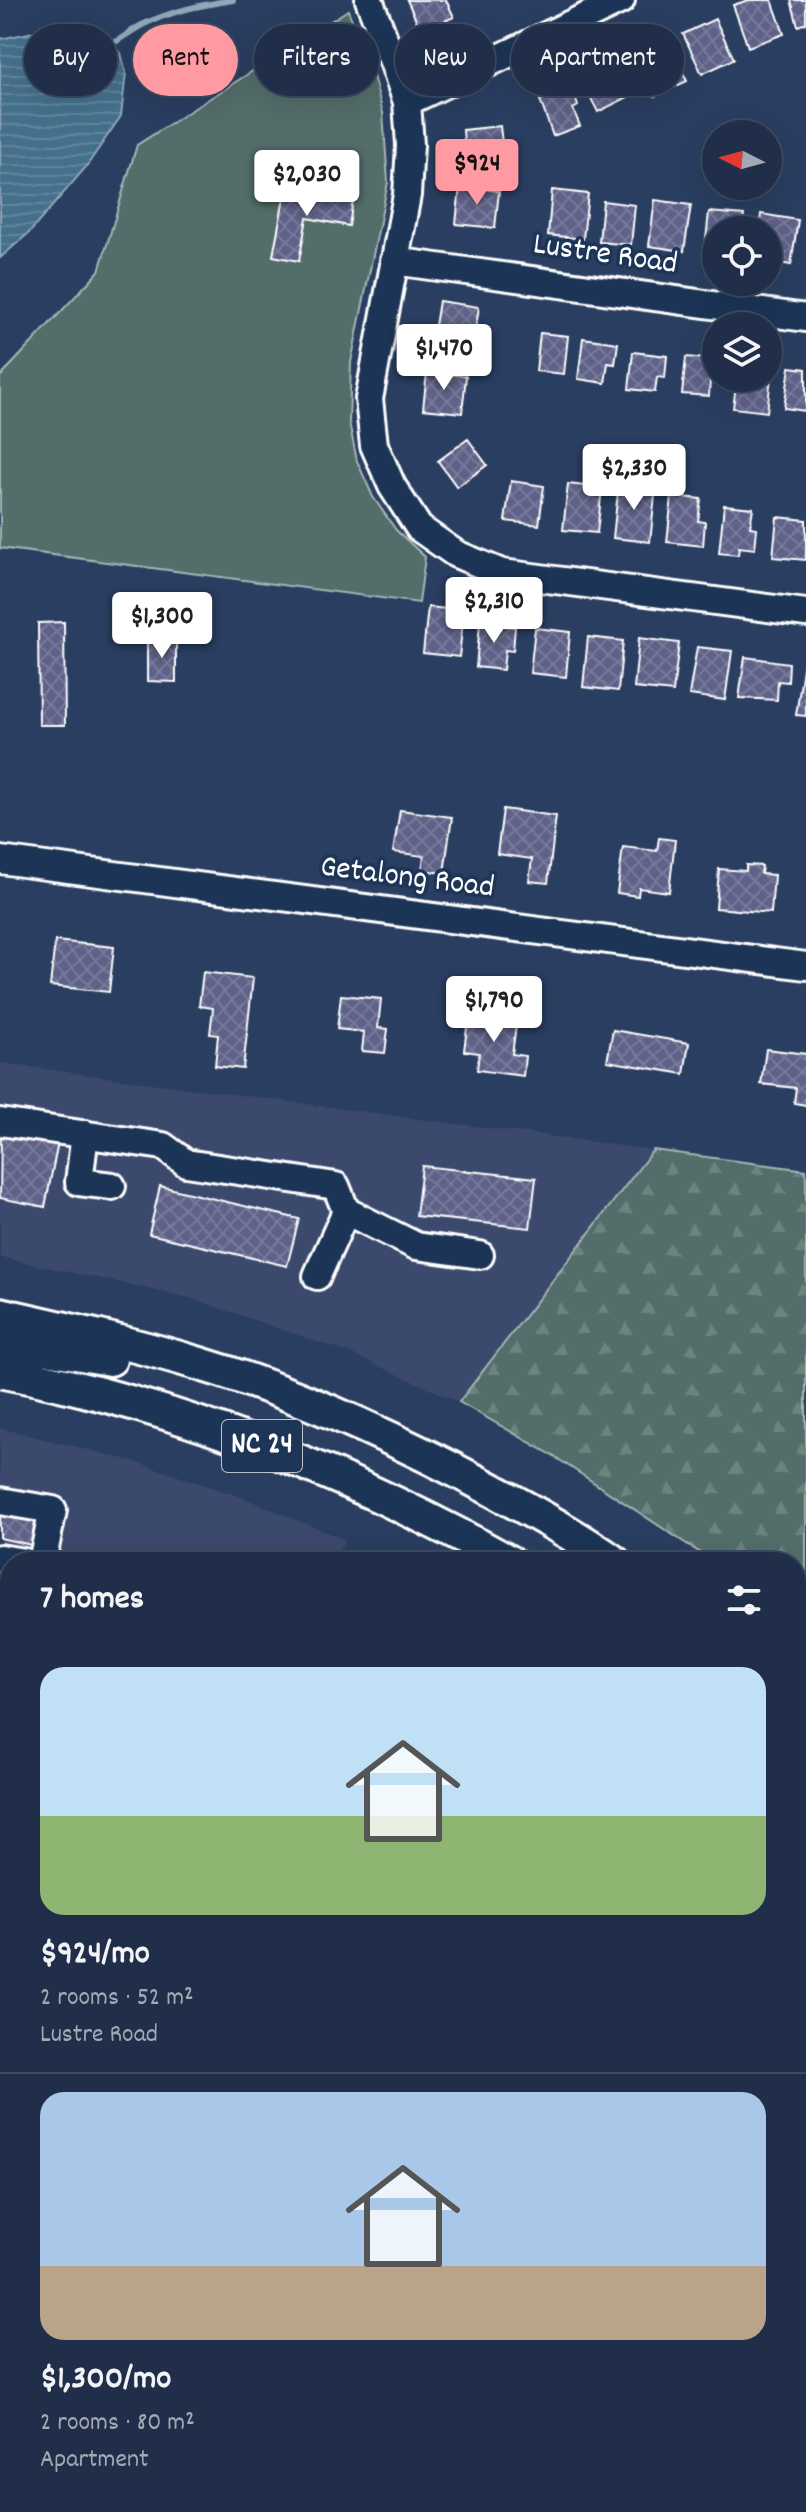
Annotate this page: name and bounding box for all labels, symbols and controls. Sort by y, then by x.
chip: Buy [24,24,117,96]
chip: Rent [133,24,238,96]
chip: Filters [254,24,379,96]
chip: New [395,24,495,96]
chip: Apartment [511,24,684,96]
north arrow [702,120,782,200]
map controls [702,120,782,392]
pin: $924 [430,139,524,207]
text: $924 [453,146,501,183]
pin: $2,030 [242,150,372,218]
text: $2,030 [272,157,342,194]
button: locate [702,216,782,296]
street label: Lustre Road [530,223,680,289]
button: layers [702,312,782,392]
pin: $1,470 [379,324,509,392]
text: $1,470 [415,331,473,368]
pin: $2,330 [569,444,699,512]
text: $2,330 [601,451,667,488]
pin: $2,310 [429,577,559,645]
text: $2,310 [464,584,524,621]
pin: $1,300 [97,592,227,660]
text: $1,300 [130,599,194,636]
street label: Getalong Road [317,846,497,912]
pin: $1,790 [429,976,559,1044]
text: $1,790 [464,983,524,1020]
road number: NC 24 [222,1420,302,1472]
text: 7 homes [40,1576,144,1625]
icon: filters [722,1578,766,1622]
icon: home [331,1719,475,1863]
text: $924/mo [40,1931,150,1980]
text: 2 rooms · 52 m² [40,1980,193,2017]
text: Lustre Road [40,2017,158,2054]
icon: home [331,2144,475,2288]
text: $1,300/mo [40,2356,171,2405]
text: 2 rooms · 80 m² [40,2405,195,2442]
text: Apartment [40,2442,149,2479]

